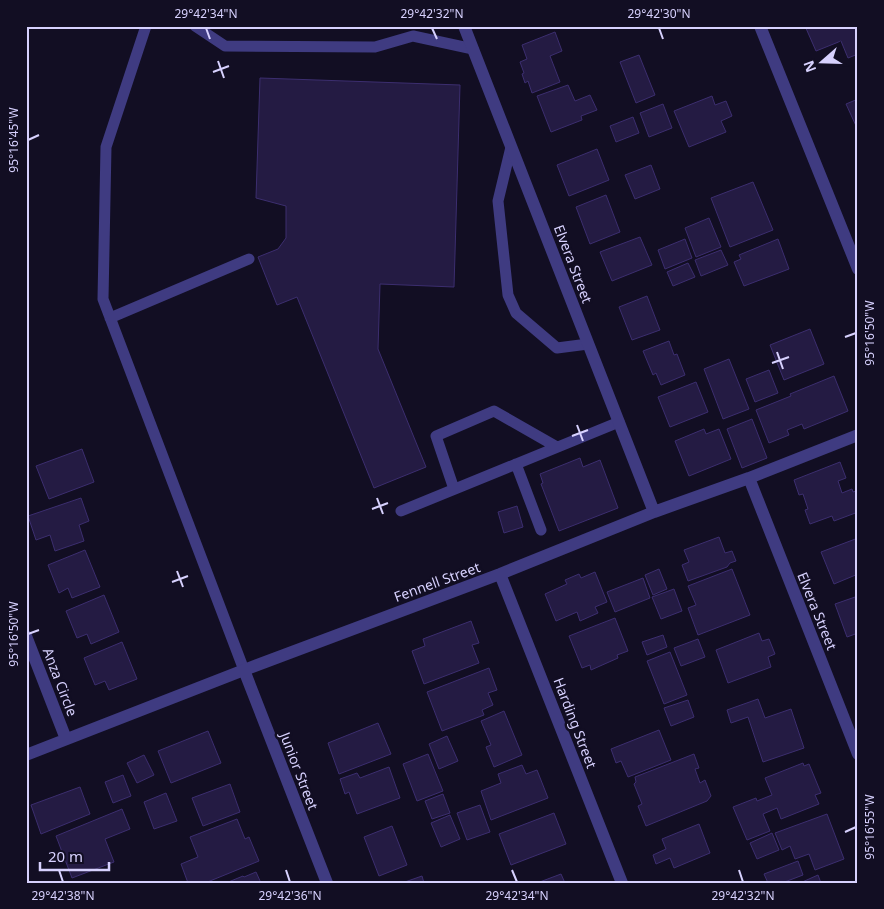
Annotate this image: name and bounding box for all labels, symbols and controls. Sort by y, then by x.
text: 29°42'34"N [174,5,238,22]
text: 29°42'32"N [400,5,464,22]
text: 29°42'30"N [627,5,691,22]
north arrow [796,38,846,88]
text: N [798,58,820,75]
text: 95°16'45"W [5,107,22,173]
street label: Elvera Street [550,222,597,306]
text: 95°16'50"W [861,300,878,366]
street label: Fennell Street [391,557,483,606]
street label: Elvera Street [793,569,842,653]
text: 95°16'50"W [5,601,22,667]
street label: Anza Circle [39,645,82,719]
street label: Harding Street [549,675,602,771]
street label: Junior Street [275,727,323,812]
text: 95°16'55"W [861,794,878,860]
scale bar [40,839,109,871]
text: 20 m [48,846,83,866]
text: 29°42'38"N [31,887,95,904]
text: 29°42'36"N [258,887,322,904]
text: 29°42'34"N [485,887,549,904]
text: 29°42'32"N [711,887,775,904]

